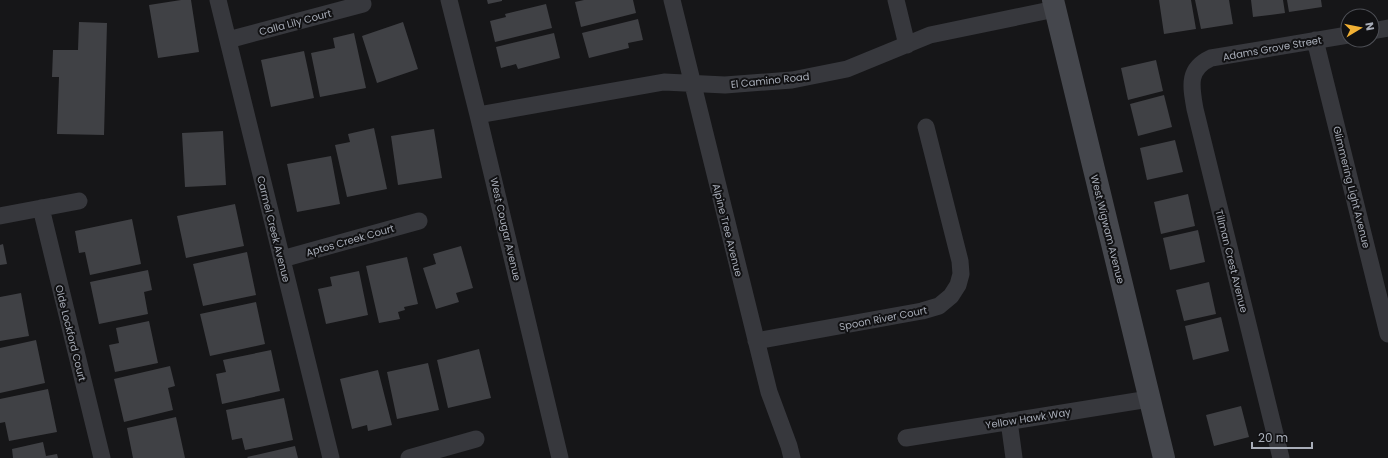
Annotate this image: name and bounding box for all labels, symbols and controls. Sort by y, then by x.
street label: Calla Lily Court [257,6,333,39]
north arrow [1340,8,1380,48]
text: N [1361,21,1378,32]
street label: Adams Grove Street [1221,32,1323,65]
street label: El Camino Road [730,69,810,92]
street label: Glimmering Light Avenue [1329,125,1374,250]
street label: West Wigwam Avenue [1087,173,1128,285]
street label: Carmel Creek Avenue [253,174,294,284]
street label: West Cougar Avenue [486,176,525,282]
street label: Alpine Tree Avenue [709,182,746,278]
street label: Tillman Crest Avenue [1211,208,1252,314]
street label: Aptos Creek Court [304,221,396,260]
street label: Olde Lockford Court [51,283,90,383]
street label: Spoon River Court [838,303,929,334]
street label: Yellow Hawk Way [984,404,1072,433]
scale bar [1252,424,1312,450]
text: 20 m [1258,429,1288,446]

